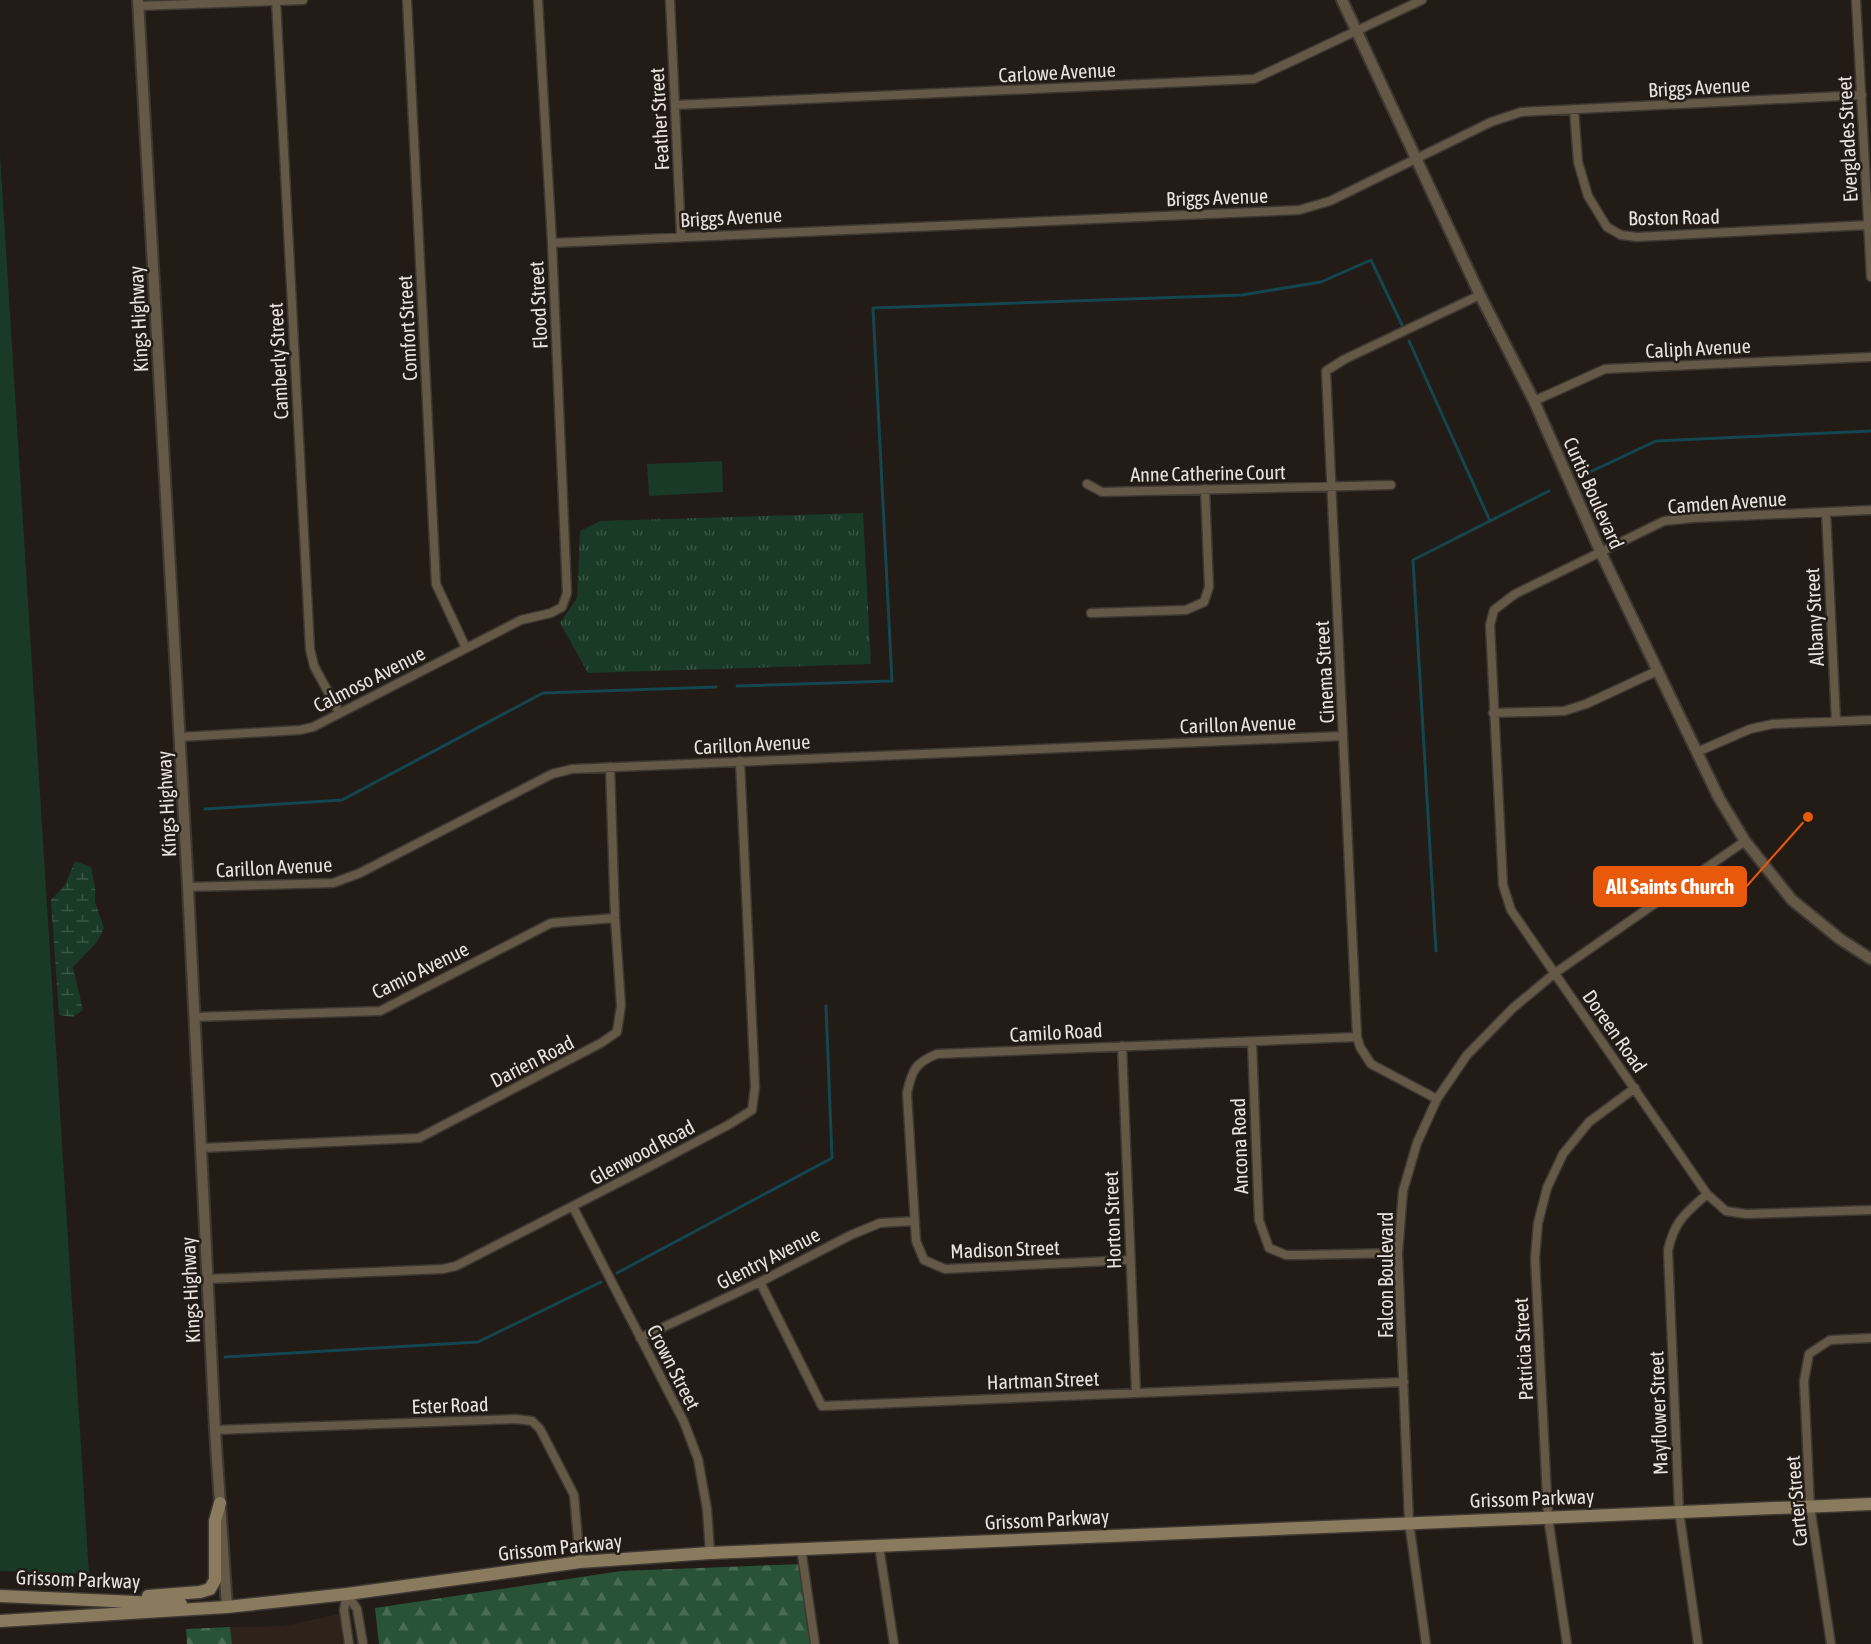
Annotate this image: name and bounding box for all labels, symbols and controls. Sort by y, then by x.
street label: Carlowe Avenue [998,57,1116,87]
street label: Feather Street [645,67,673,171]
street label: Briggs Avenue [1647,73,1751,101]
street label: Everglades Street [1832,75,1862,203]
street label: Briggs Avenue [1166,184,1268,210]
street label: Briggs Avenue [679,203,783,231]
street label: Boston Road [1628,205,1720,229]
street label: Flood Street [524,260,552,350]
street label: Kings Highway [124,265,152,373]
street label: Comfort Street [393,274,421,381]
street label: Camberly Street [263,302,293,420]
street label: Caliph Avenue [1645,334,1751,362]
street label: Curtis Boulevard [1559,434,1629,552]
street label: Anne Catherine Court [1130,460,1286,486]
street label: Camden Avenue [1667,486,1787,518]
street label: Albany Street [1800,567,1828,667]
street label: Cinema Street [1310,620,1338,724]
street label: Calmoso Avenue [309,641,429,717]
street label: Carillon Avenue [1179,710,1297,738]
street label: Carillon Avenue [693,729,811,759]
street label: Kings Highway [152,750,180,858]
street label: Carillon Avenue [215,852,333,882]
callout: All Saints Church [1594,867,1746,906]
text: All Saints Church [1605,874,1734,898]
street label: Camio Avenue [368,937,472,1003]
street label: Doreen Road [1578,985,1652,1077]
street label: Camilo Road [1009,1018,1103,1046]
street label: Darien Road [486,1030,578,1092]
street label: Ancona Road [1226,1098,1252,1194]
street label: Glenwood Road [586,1115,698,1189]
street label: Horton Street [1099,1170,1125,1269]
street label: Falcon Boulevard [1374,1212,1397,1338]
street label: Glentry Avenue [713,1222,823,1294]
street label: Kings Highway [176,1236,204,1344]
street label: Madison Street [950,1236,1060,1262]
street label: Patricia Street [1509,1297,1537,1401]
street label: Crown Street [643,1321,705,1414]
street label: Mayflower Street [1644,1350,1672,1475]
street label: Hartman Street [986,1367,1100,1393]
street label: Ester Road [411,1392,489,1418]
street label: Carter Street [1781,1454,1811,1547]
street label: Grissom Parkway [1469,1484,1595,1512]
street label: Grissom Parkway [984,1504,1110,1534]
street label: Grissom Parkway [497,1529,623,1565]
street label: Grissom Parkway [15,1565,141,1593]

